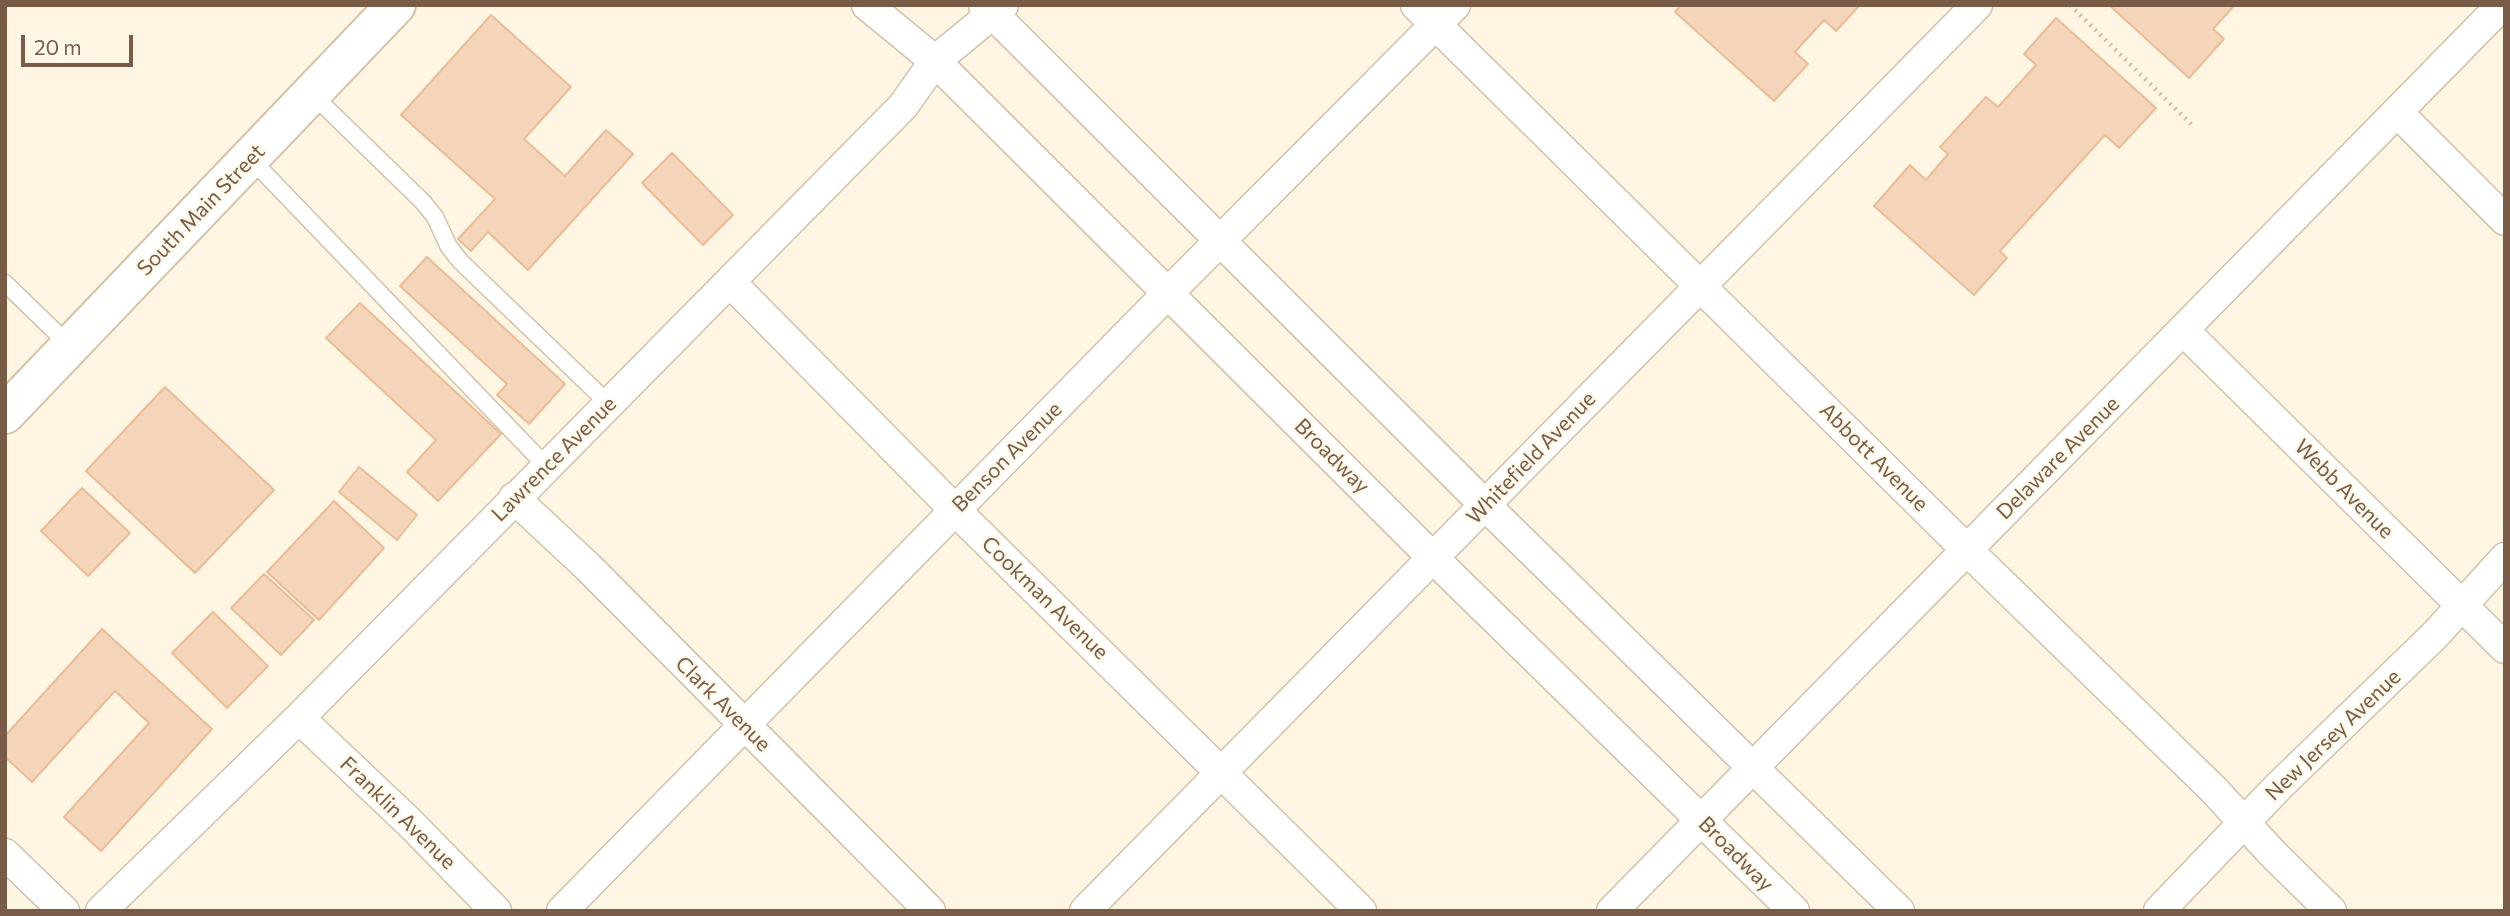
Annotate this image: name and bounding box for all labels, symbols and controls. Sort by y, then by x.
scale bar [24,21,136,65]
text: 20 m [34,34,82,59]
street label: South Main Street [132,139,270,281]
street label: Whitefield Avenue [1461,386,1601,530]
street label: Lawrence Avenue [486,391,622,527]
street label: Delaware Avenue [1991,391,2125,525]
street label: Benson Avenue [947,397,1067,517]
street label: Abbott Avenue [1815,398,1933,516]
street label: Broadway [1289,413,1375,499]
street label: Webb Avenue [2289,434,2399,544]
street label: Cookman Avenue [976,531,1114,665]
street label: Clark Avenue [670,651,776,757]
street label: New Jersey Avenue [2260,664,2406,806]
street label: Franklin Avenue [335,751,461,875]
street label: Broadway [1693,811,1779,897]

